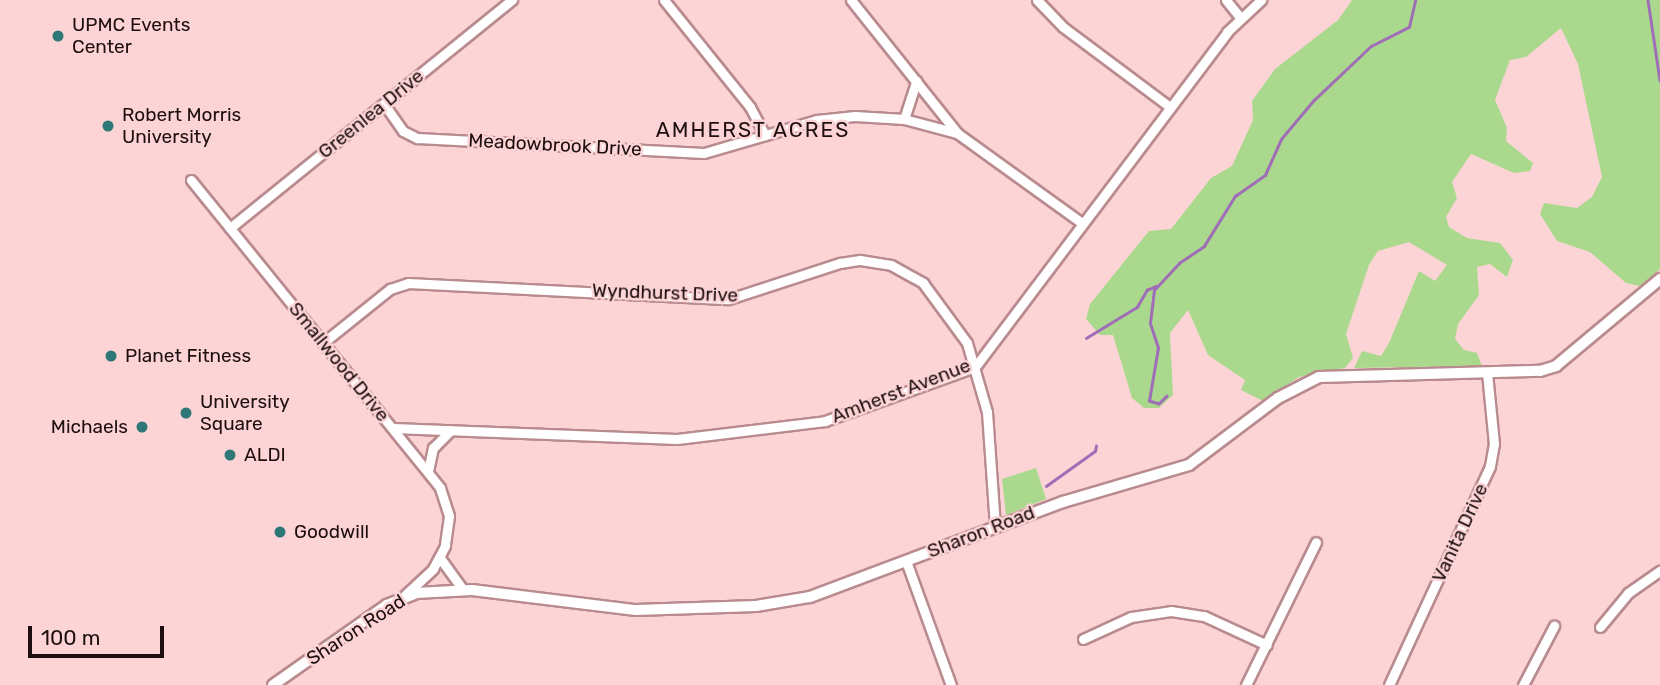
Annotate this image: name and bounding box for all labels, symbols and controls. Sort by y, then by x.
place label: UPMC Events Center [72,14,190,58]
marker: UPMC Events Center [50,28,66,44]
street label: Greenlea Drive [314,65,428,163]
place label: Robert Morris University [122,104,241,148]
district label: AMHERST ACRES [657,117,849,143]
marker: Robert Morris University [100,118,116,134]
street label: Meadowbrook Drive [468,129,642,161]
street label: Wyndhurst Drive [592,279,738,307]
street label: Smallwood Drive [284,298,394,426]
place label: Planet Fitness [125,345,251,367]
marker: Planet Fitness [103,348,119,364]
street label: Amherst Avenue [828,354,974,428]
place label: University Square [200,391,290,435]
marker: University Square [178,405,194,421]
place label: Michaels [51,416,128,438]
marker: Michaels [134,419,150,435]
place label: ALDI [244,444,286,466]
marker: ALDI [222,447,238,463]
street label: Vanita Drive [1427,480,1493,586]
street label: Sharon Road [924,501,1038,563]
place label: Goodwill [294,521,369,543]
marker: Goodwill [272,524,288,540]
street label: Sharon Road [302,590,410,670]
scale bar [32,612,168,656]
text: 100 m [41,625,100,650]

